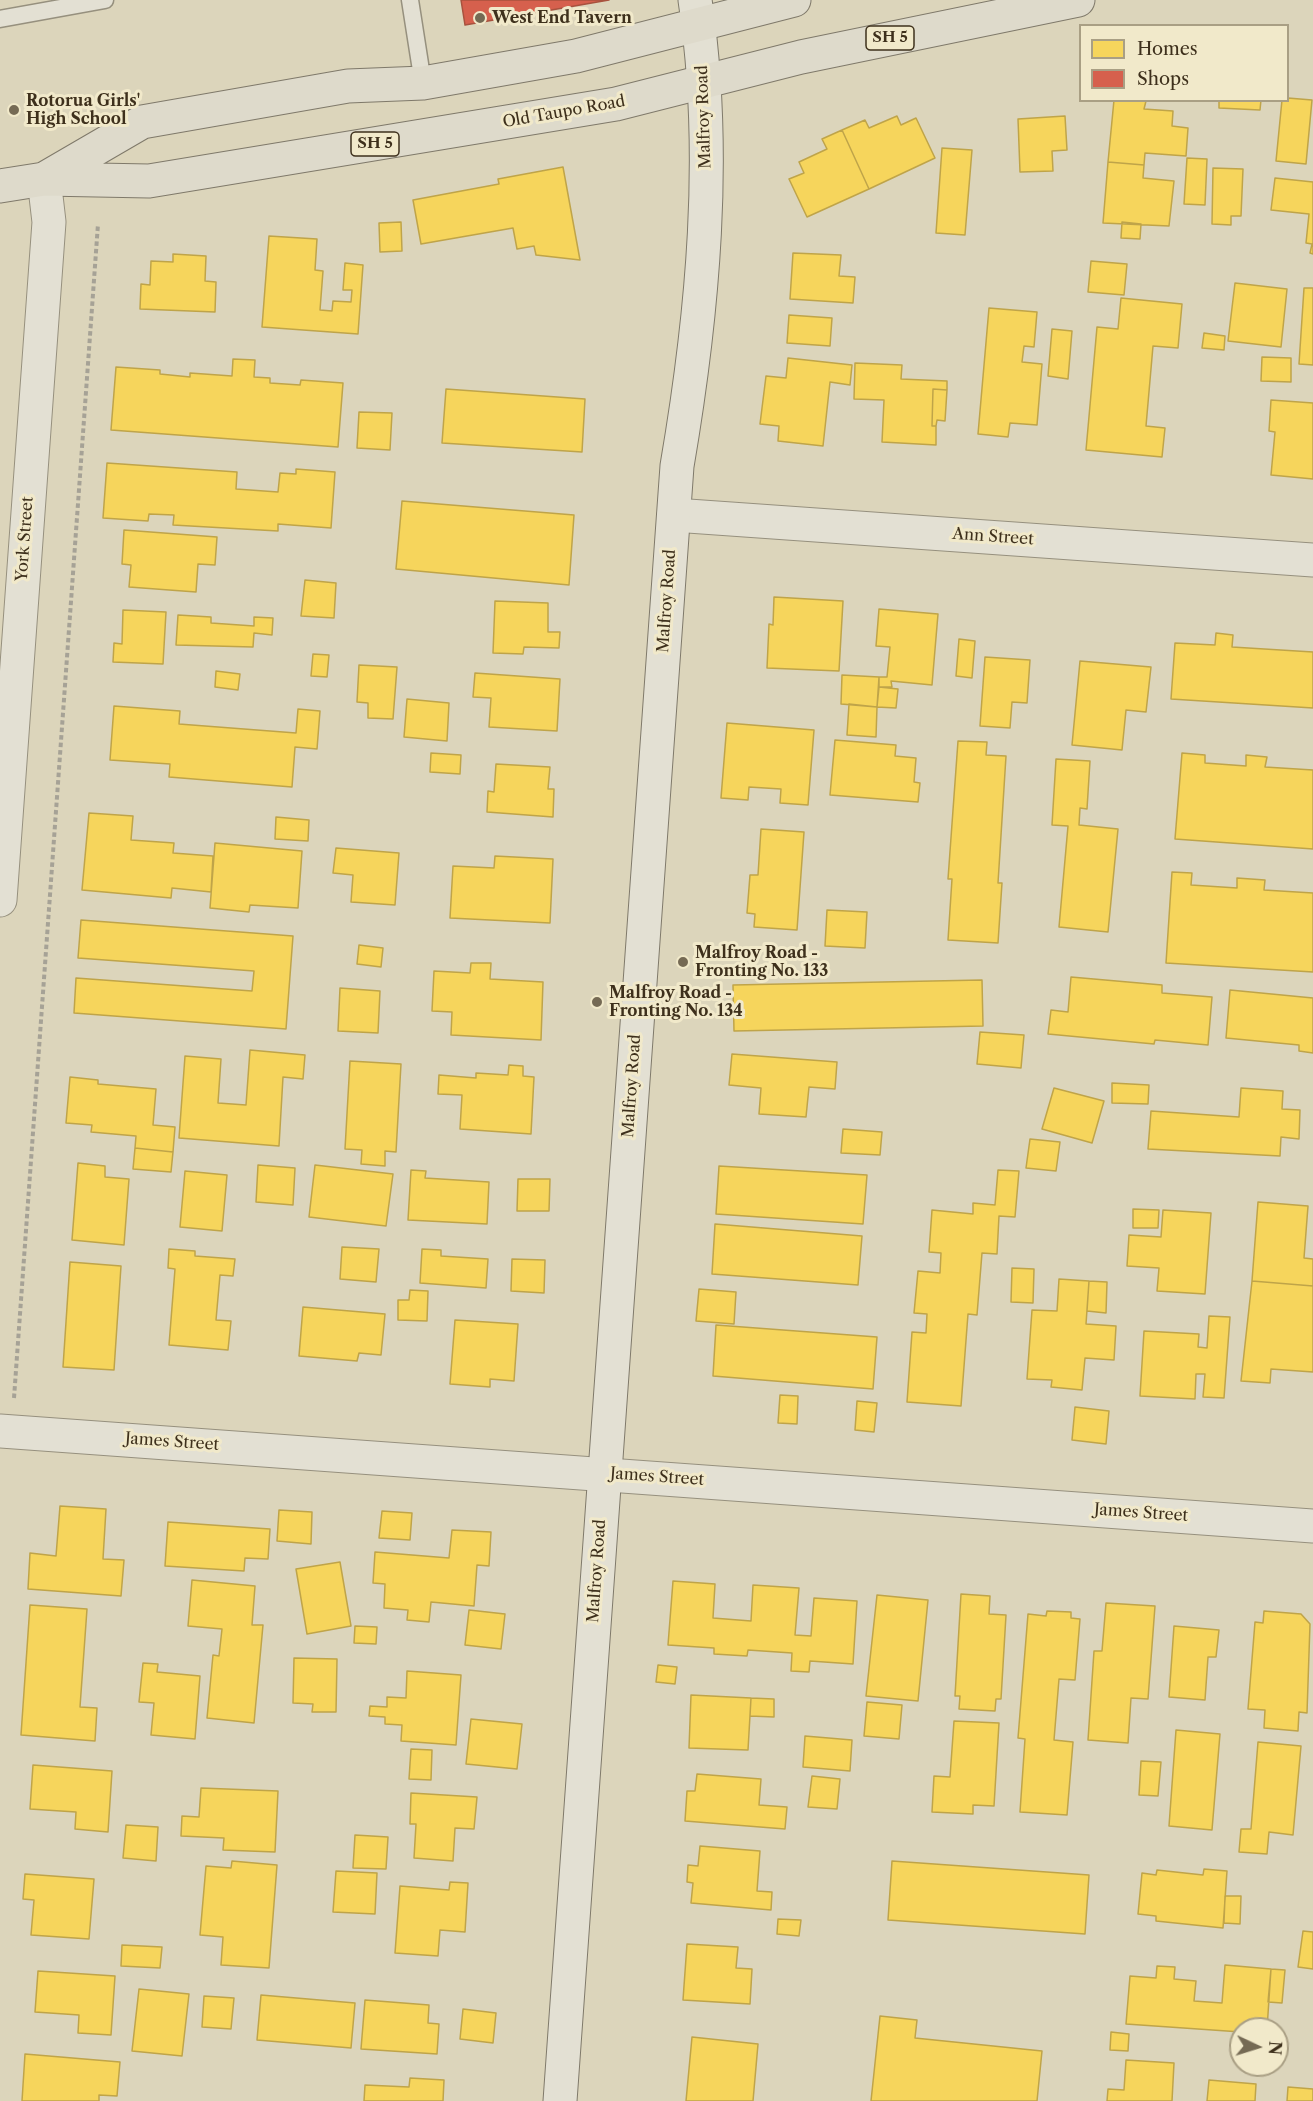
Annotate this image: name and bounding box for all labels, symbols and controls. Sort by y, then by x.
place label: West End Tavern [492,8,632,28]
marker: West End Tavern [473,11,487,25]
legend [1079,24,1289,102]
road number: SH 5 [866,26,914,50]
text: Homes [1137,38,1198,60]
street label: Malfroy Road [693,65,715,169]
text: Shops [1137,68,1189,90]
place label: Rotorua Girls' High School [26,91,140,129]
street label: Old Taupo Road [501,92,627,132]
marker: Rotorua Girls' High School [7,103,21,117]
road number: SH 5 [351,132,399,156]
street label: York Street [12,496,38,582]
street label: Ann Street [952,525,1034,549]
street label: Malfroy Road [654,549,680,653]
place label: Malfroy Road - Fronting No. 133 [695,943,828,981]
marker: Malfroy Road - Fronting No. 133 [676,955,690,969]
place label: Malfroy Road - Fronting No. 134 [609,983,743,1021]
marker: Malfroy Road - Fronting No. 134 [590,995,604,1009]
street label: Malfroy Road [619,1034,645,1138]
street label: James Street [124,1429,220,1455]
street label: James Street [609,1464,705,1490]
street label: James Street [1093,1500,1189,1526]
street label: Malfroy Road [584,1519,610,1623]
north arrow [1229,2017,1289,2077]
text: N [1265,2040,1285,2056]

